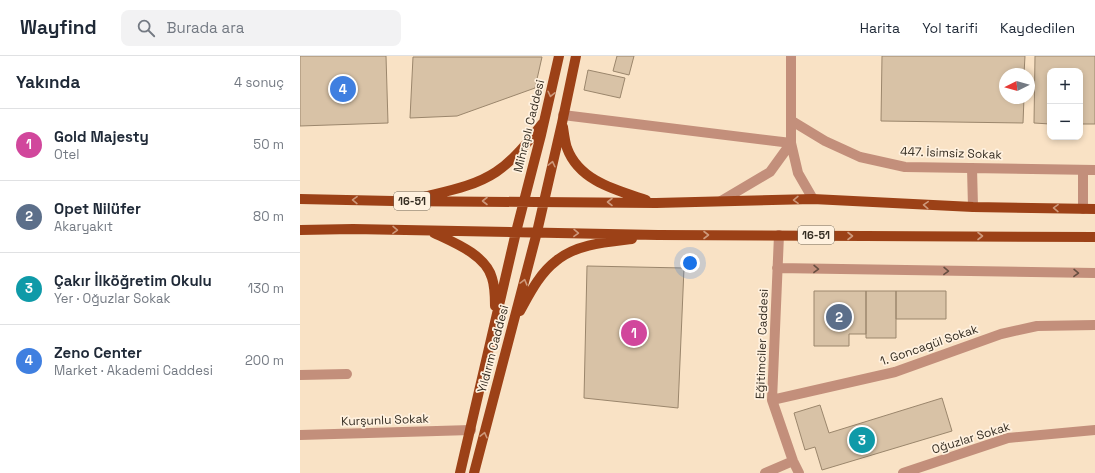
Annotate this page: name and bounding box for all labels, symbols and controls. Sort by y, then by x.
search box [121,10,401,46]
text: Wayfind [20,15,97,40]
icon: search [135,17,157,39]
text: Burada ara [167,18,244,37]
text: Harita [860,19,900,37]
text: Yol tarifi [922,19,978,37]
text: Kaydedilen [1000,19,1075,37]
north arrow [999,68,1035,104]
map controls [1047,68,1083,140]
button: + [1047,68,1083,104]
text: Yakında [16,71,80,93]
text: 4 sonuç [234,74,284,91]
pin: 4 [330,74,356,104]
street label: Mihraplı Caddesi [510,78,548,174]
one-way arrow [547,91,555,97]
button: − [1047,104,1083,140]
text: Gold Majesty [54,127,149,146]
text: 1 [26,136,32,153]
text: 50 m [253,136,284,153]
street label: 447. İsimsiz Sokak [900,143,1003,163]
text: Otel [54,146,79,163]
one-way arrow [547,161,556,168]
road number: 16-51 [394,192,430,210]
one-way arrow [352,196,358,204]
one-way arrow [793,196,799,204]
one-way arrow [482,197,488,205]
one-way arrow [607,198,613,206]
text: Opet Nilüfer [54,199,141,218]
one-way arrow [923,200,929,209]
one-way arrow [1053,204,1059,212]
text: 2 [25,208,33,225]
text: 80 m [253,208,284,225]
text: Akaryakıt [54,218,113,235]
one-way arrow [392,226,398,235]
road number: 16-51 [798,226,834,244]
one-way arrow [573,229,579,237]
one-way arrow [703,231,709,239]
one-way arrow [847,232,853,240]
one-way arrow [977,232,983,240]
your location [680,253,700,273]
one-way arrow [813,265,819,273]
one-way arrow [943,267,949,275]
one-way arrow [1073,269,1079,277]
text: Çakır İlköğretim Okulu [54,271,212,290]
one-way arrow [519,279,527,286]
text: 3 [25,280,33,297]
text: 130 m [248,280,284,297]
street label: Eğitimciler Caddesi [752,289,772,399]
text: Yer · Oğuzlar Sokak [54,290,171,307]
pin: 2 [826,302,852,332]
street label: Yıldırım Caddesi [474,303,512,395]
pin: 1 [621,318,647,348]
street label: 1. Goncagül Sokak [878,321,981,369]
text: Zeno Center [54,343,142,362]
text: 4 [25,352,33,369]
text: 200 m [245,352,284,369]
text: Market · Akademi Caddesi [54,362,213,379]
street label: Kurşunlu Sokak [341,410,430,430]
street label: Oğuzlar Sokak [930,418,1013,458]
pin: 3 [849,425,875,455]
one-way arrow [479,432,488,439]

